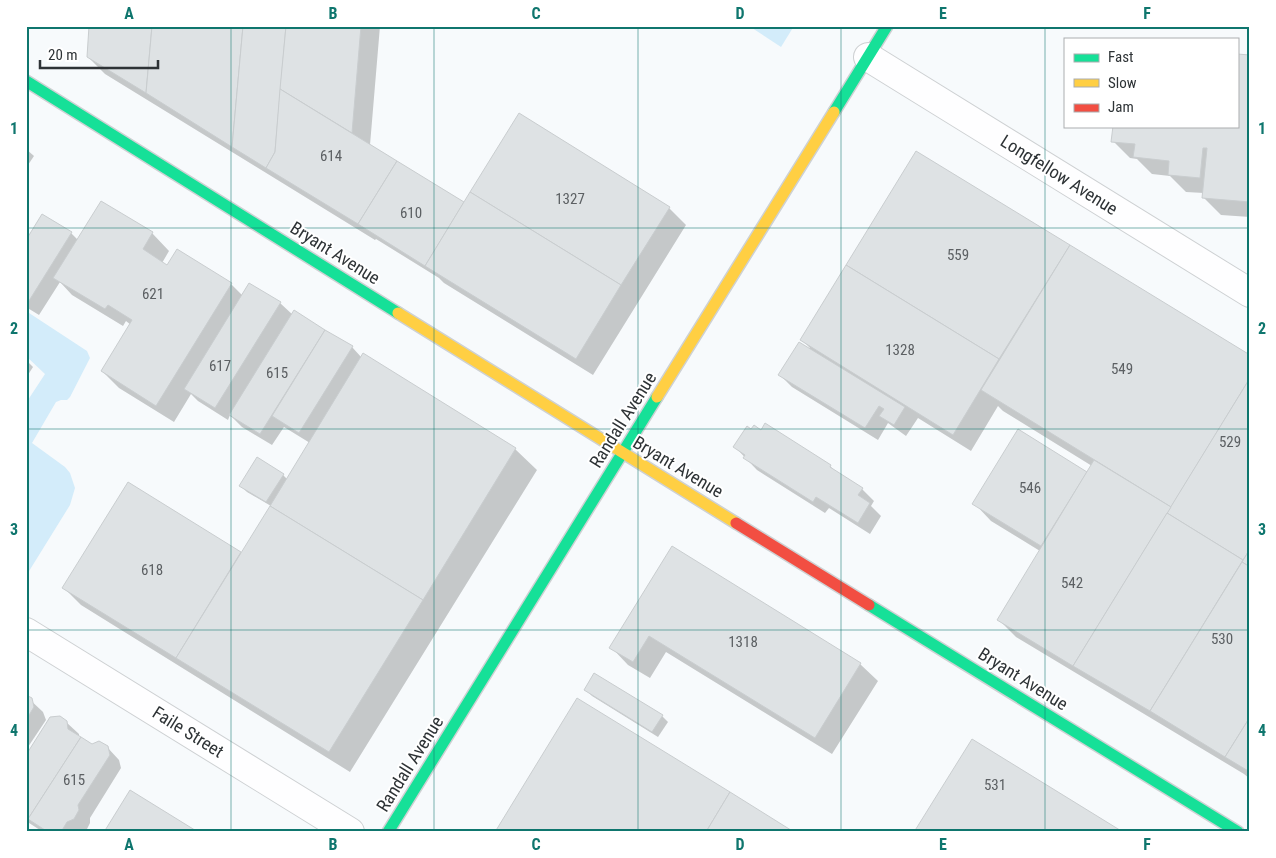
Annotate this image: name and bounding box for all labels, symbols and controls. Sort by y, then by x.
text: A [124,4,134,23]
text: B [329,4,338,23]
text: C [531,4,541,23]
text: D [735,4,745,23]
text: E [939,4,947,23]
text: F [1143,4,1151,23]
scale bar [40,38,158,70]
legend [1064,38,1238,128]
text: 20 m [48,46,78,64]
text: Fast [1108,48,1133,66]
text: Slow [1108,74,1137,92]
text: Jam [1108,98,1134,116]
text: 1 [10,119,18,138]
text: 1 [1258,119,1266,138]
street label: Longfellow Avenue [997,130,1122,219]
house number: 614 [320,147,342,165]
house number: 1327 [555,190,585,208]
house number: 610 [400,204,422,222]
street label: Bryant Avenue [287,217,384,288]
house number: 559 [947,246,969,264]
house number: 621 [142,285,164,303]
text: 2 [10,319,18,338]
text: 2 [1258,319,1266,338]
house number: 1328 [885,341,915,359]
house number: 617 [209,357,231,375]
house number: 549 [1111,360,1133,378]
house number: 615 [266,364,288,382]
street label: Randall Avenue [585,368,660,471]
street label: Bryant Avenue [629,431,727,502]
house number: 529 [1219,433,1241,451]
house number: 546 [1019,479,1041,497]
text: 3 [10,520,18,539]
text: 3 [1258,520,1266,539]
house number: 618 [141,561,163,579]
house number: 542 [1061,574,1083,592]
house number: 530 [1211,630,1233,648]
house number: 1318 [728,633,758,651]
street label: Bryant Avenue [975,643,1072,714]
street label: Faile Street [149,701,228,762]
street label: Randall Avenue [372,712,447,815]
text: 4 [10,721,18,740]
text: 4 [1258,721,1266,740]
house number: 615 [63,771,85,789]
house number: 531 [984,776,1006,794]
text: A [124,835,134,854]
text: B [329,835,338,854]
text: C [531,835,541,854]
text: D [735,835,745,854]
text: E [939,835,947,854]
text: F [1143,835,1151,854]

